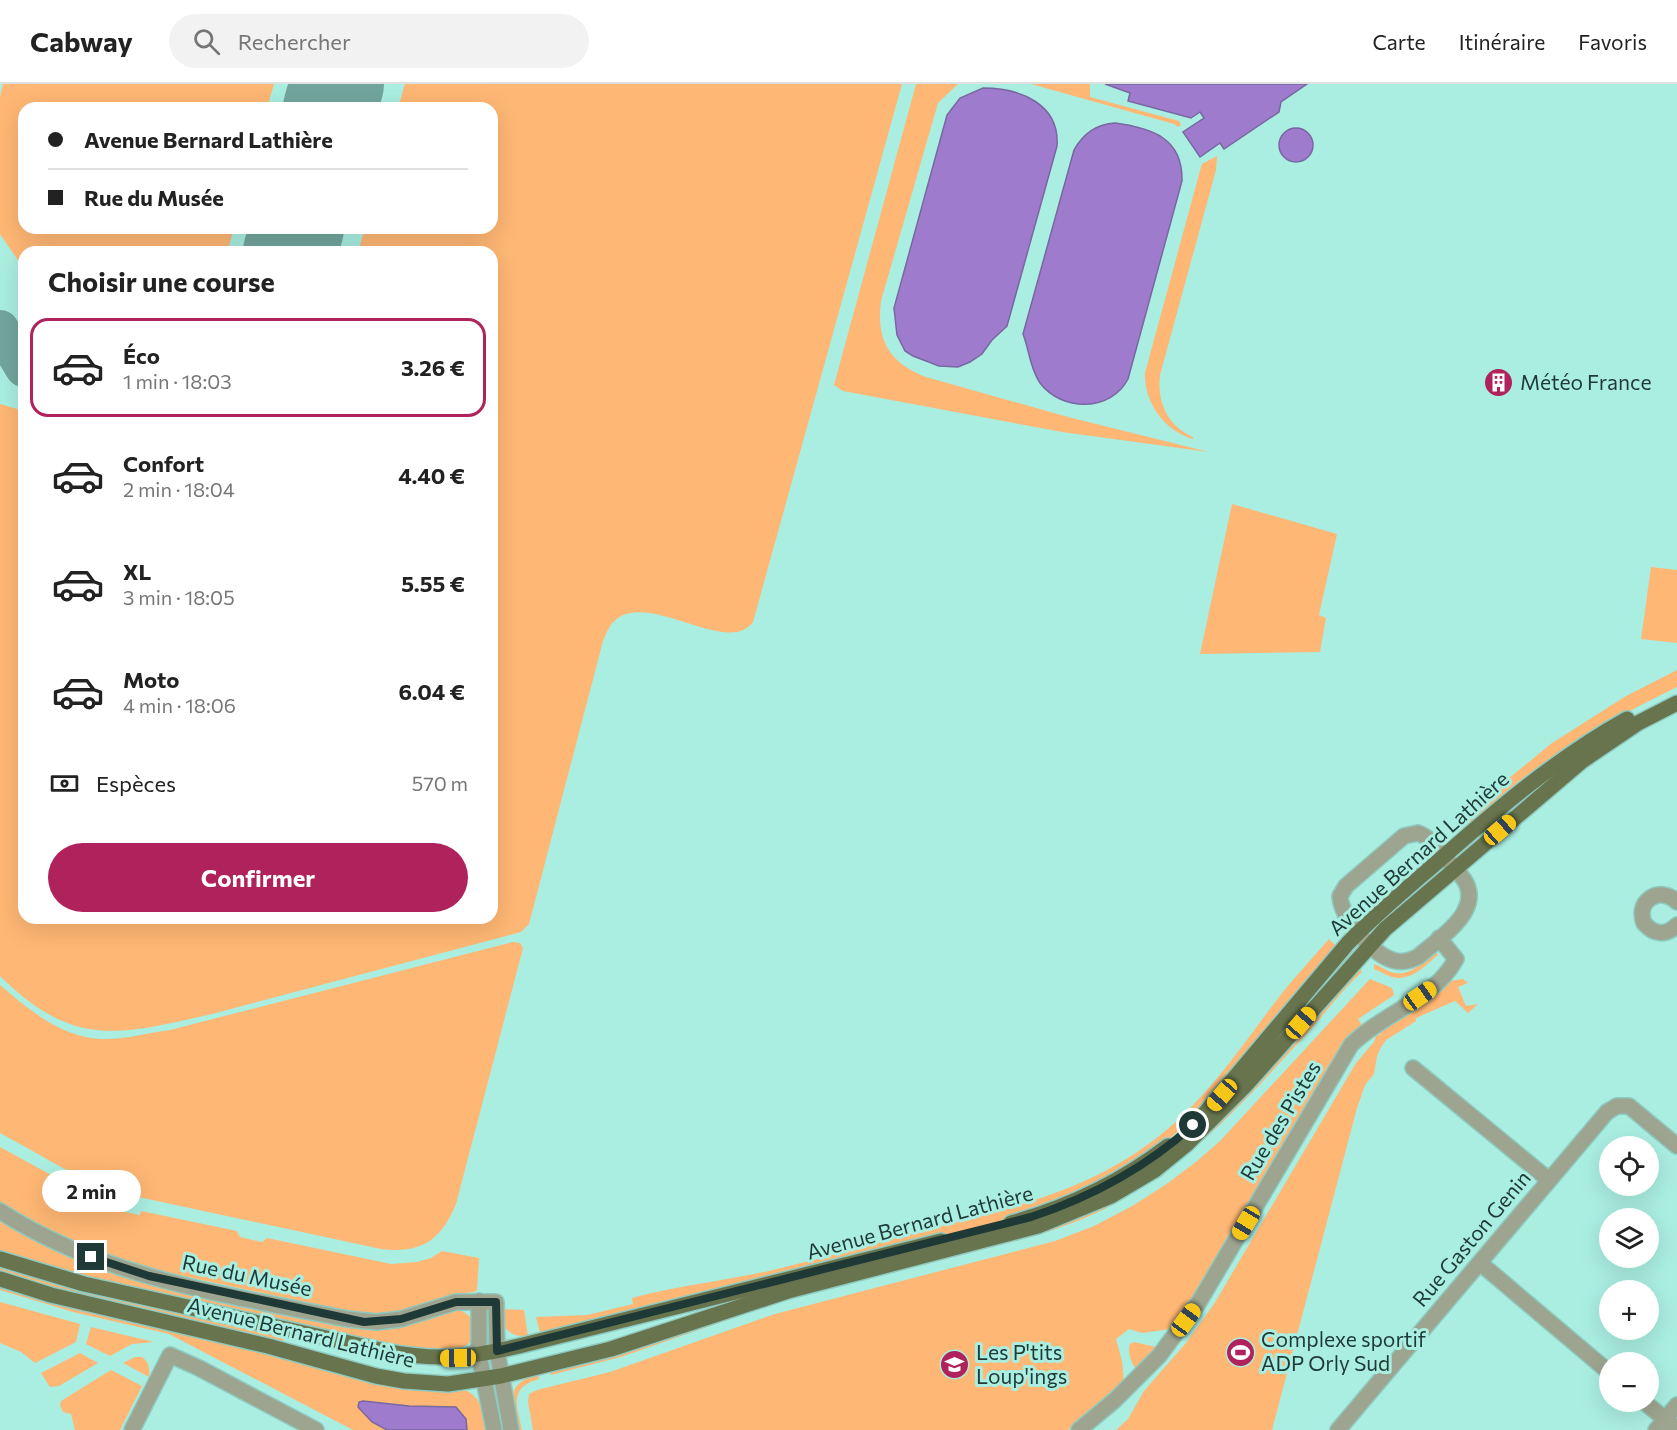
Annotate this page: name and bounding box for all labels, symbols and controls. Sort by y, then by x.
search box [169,14,589,68]
text: Cabway [30,24,133,58]
icon: search [190,25,223,58]
text: Rechercher [238,28,351,55]
text: Carte [1372,29,1426,54]
text: Itinéraire [1459,29,1545,54]
text: Favoris [1578,29,1647,54]
text: Avenue Bernard Lathière [84,126,333,153]
text: Rue du Musée [84,184,224,211]
text: Choisir une course [48,265,275,298]
icon: car [51,341,105,395]
text: Éco [123,342,160,369]
text: 3.26 € [401,354,465,381]
building icon: Météo France [1483,367,1515,399]
text: 1 min · 18:03 [123,369,232,393]
place label: Météo France [1520,369,1651,394]
icon: car [51,449,105,503]
text: Confort [123,450,204,477]
text: 4.40 € [398,462,465,489]
text: 2 min · 18:04 [123,477,235,501]
icon: car [51,557,105,611]
text: XL [123,558,151,585]
text: 5.55 € [401,570,465,597]
text: 3 min · 18:05 [123,585,235,609]
icon: car [51,665,105,719]
text: Moto [123,666,179,693]
text: 6.04 € [398,678,465,705]
text: 4 min · 18:06 [123,693,236,717]
street label: Avenue Bernard Lathière [1323,765,1513,940]
icon: cash [48,767,81,800]
text: Espèces [96,770,176,797]
text: 570 m [412,771,468,795]
car [1481,811,1519,849]
button: Confirmer [48,843,468,912]
car [1400,978,1440,1014]
car [1282,1004,1320,1042]
street label: Rue des Pistes [1234,1056,1325,1184]
car [1203,1076,1241,1114]
route start [1179,1111,1206,1138]
map controls [1599,1136,1659,1412]
button: locate [1599,1136,1659,1196]
street label: Rue Gaston Genin [1407,1165,1535,1311]
callout: 2 min [42,1170,140,1212]
text: 2 min [67,1179,116,1203]
street label: Avenue Bernard Lathière [804,1179,1036,1264]
car [1229,1203,1263,1243]
button: layers [1599,1208,1659,1268]
route end [77,1243,104,1270]
street label: Rue du Musée [180,1249,315,1300]
button: + [1599,1280,1659,1340]
street label: Avenue Bernard Lathière [185,1291,418,1372]
car [1168,1300,1204,1340]
place label: Complexe sportif ADP Orly Sud [1261,1326,1427,1375]
sports icon: Complexe sportif ADP Orly Sud [1224,1336,1256,1368]
place label: Les P'tits Loup'ings [976,1339,1067,1388]
car [440,1349,476,1367]
school or university icon: Les P'tits Loup'ings [939,1349,971,1381]
button: − [1599,1352,1659,1412]

